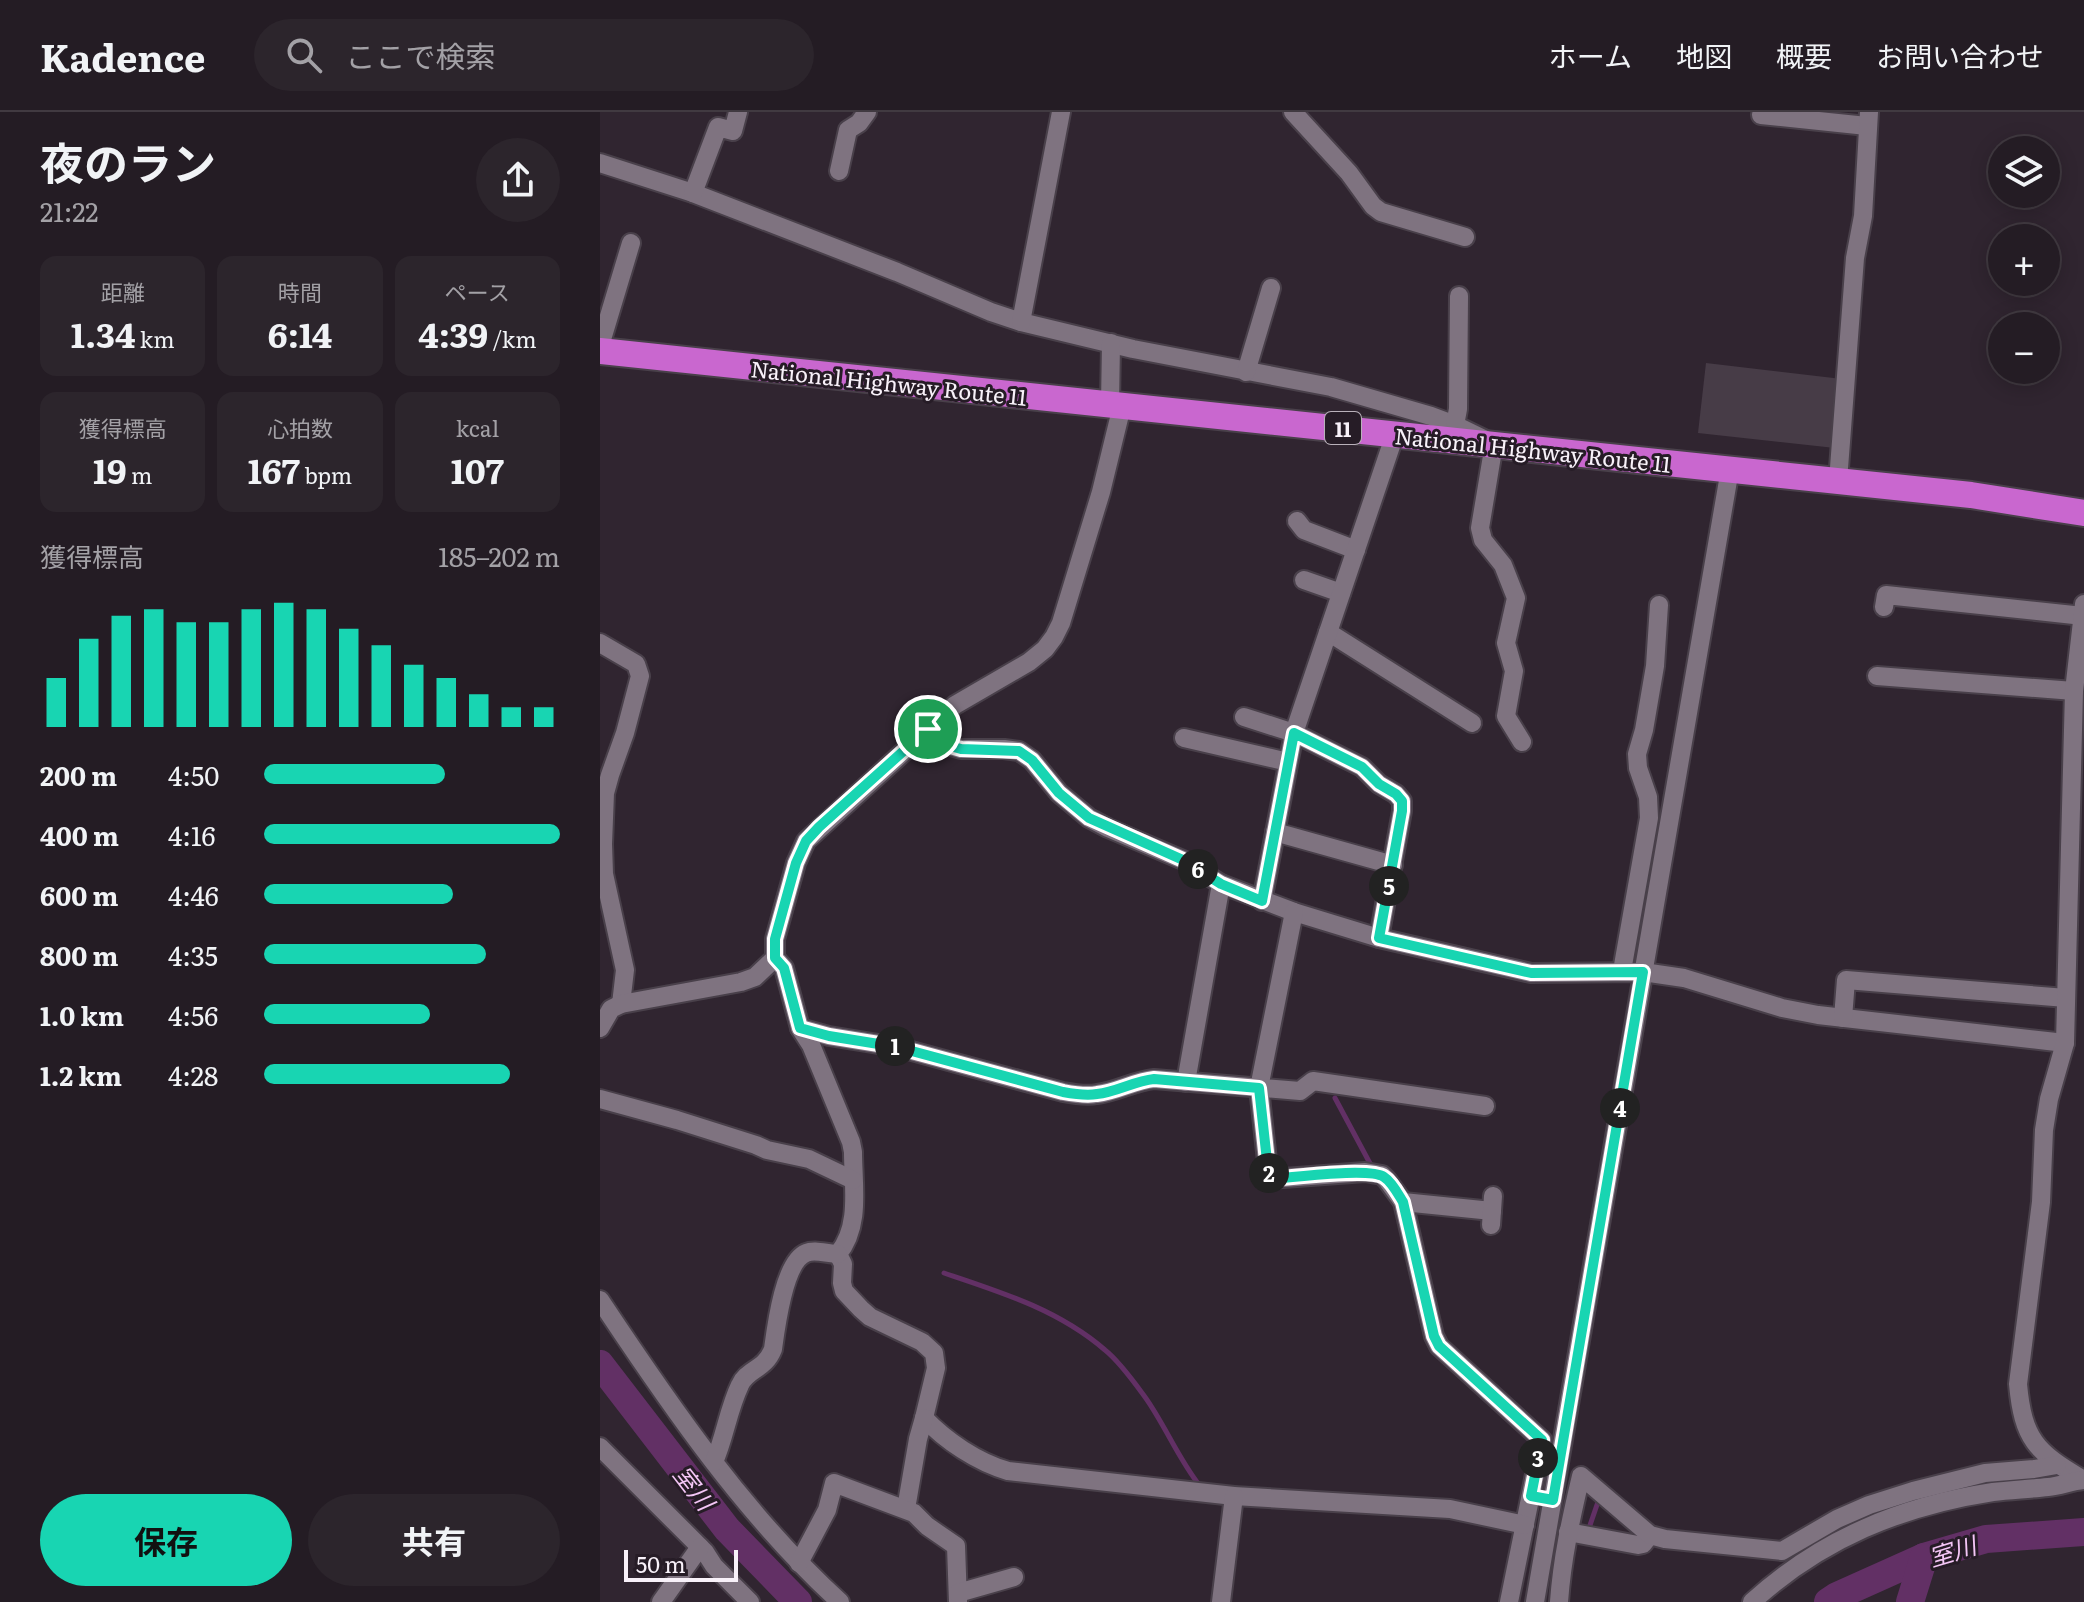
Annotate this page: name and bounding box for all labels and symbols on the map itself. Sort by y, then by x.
street label: National Highway Route 11 [749,351,1029,413]
road number: 11 [1325,412,1361,444]
street label: National Highway Route 11 [1393,418,1673,480]
pin [894,695,962,763]
pin: 6 [1178,849,1218,889]
pin: 5 [1369,866,1409,906]
pin: 1 [875,1026,915,1066]
pin: 4 [1600,1088,1640,1128]
pin: 2 [1249,1153,1289,1193]
pin: 3 [1518,1438,1558,1478]
water label: 室川 [666,1457,725,1519]
water label: 室川 [1924,1525,1983,1574]
scale bar [624,1546,738,1582]

